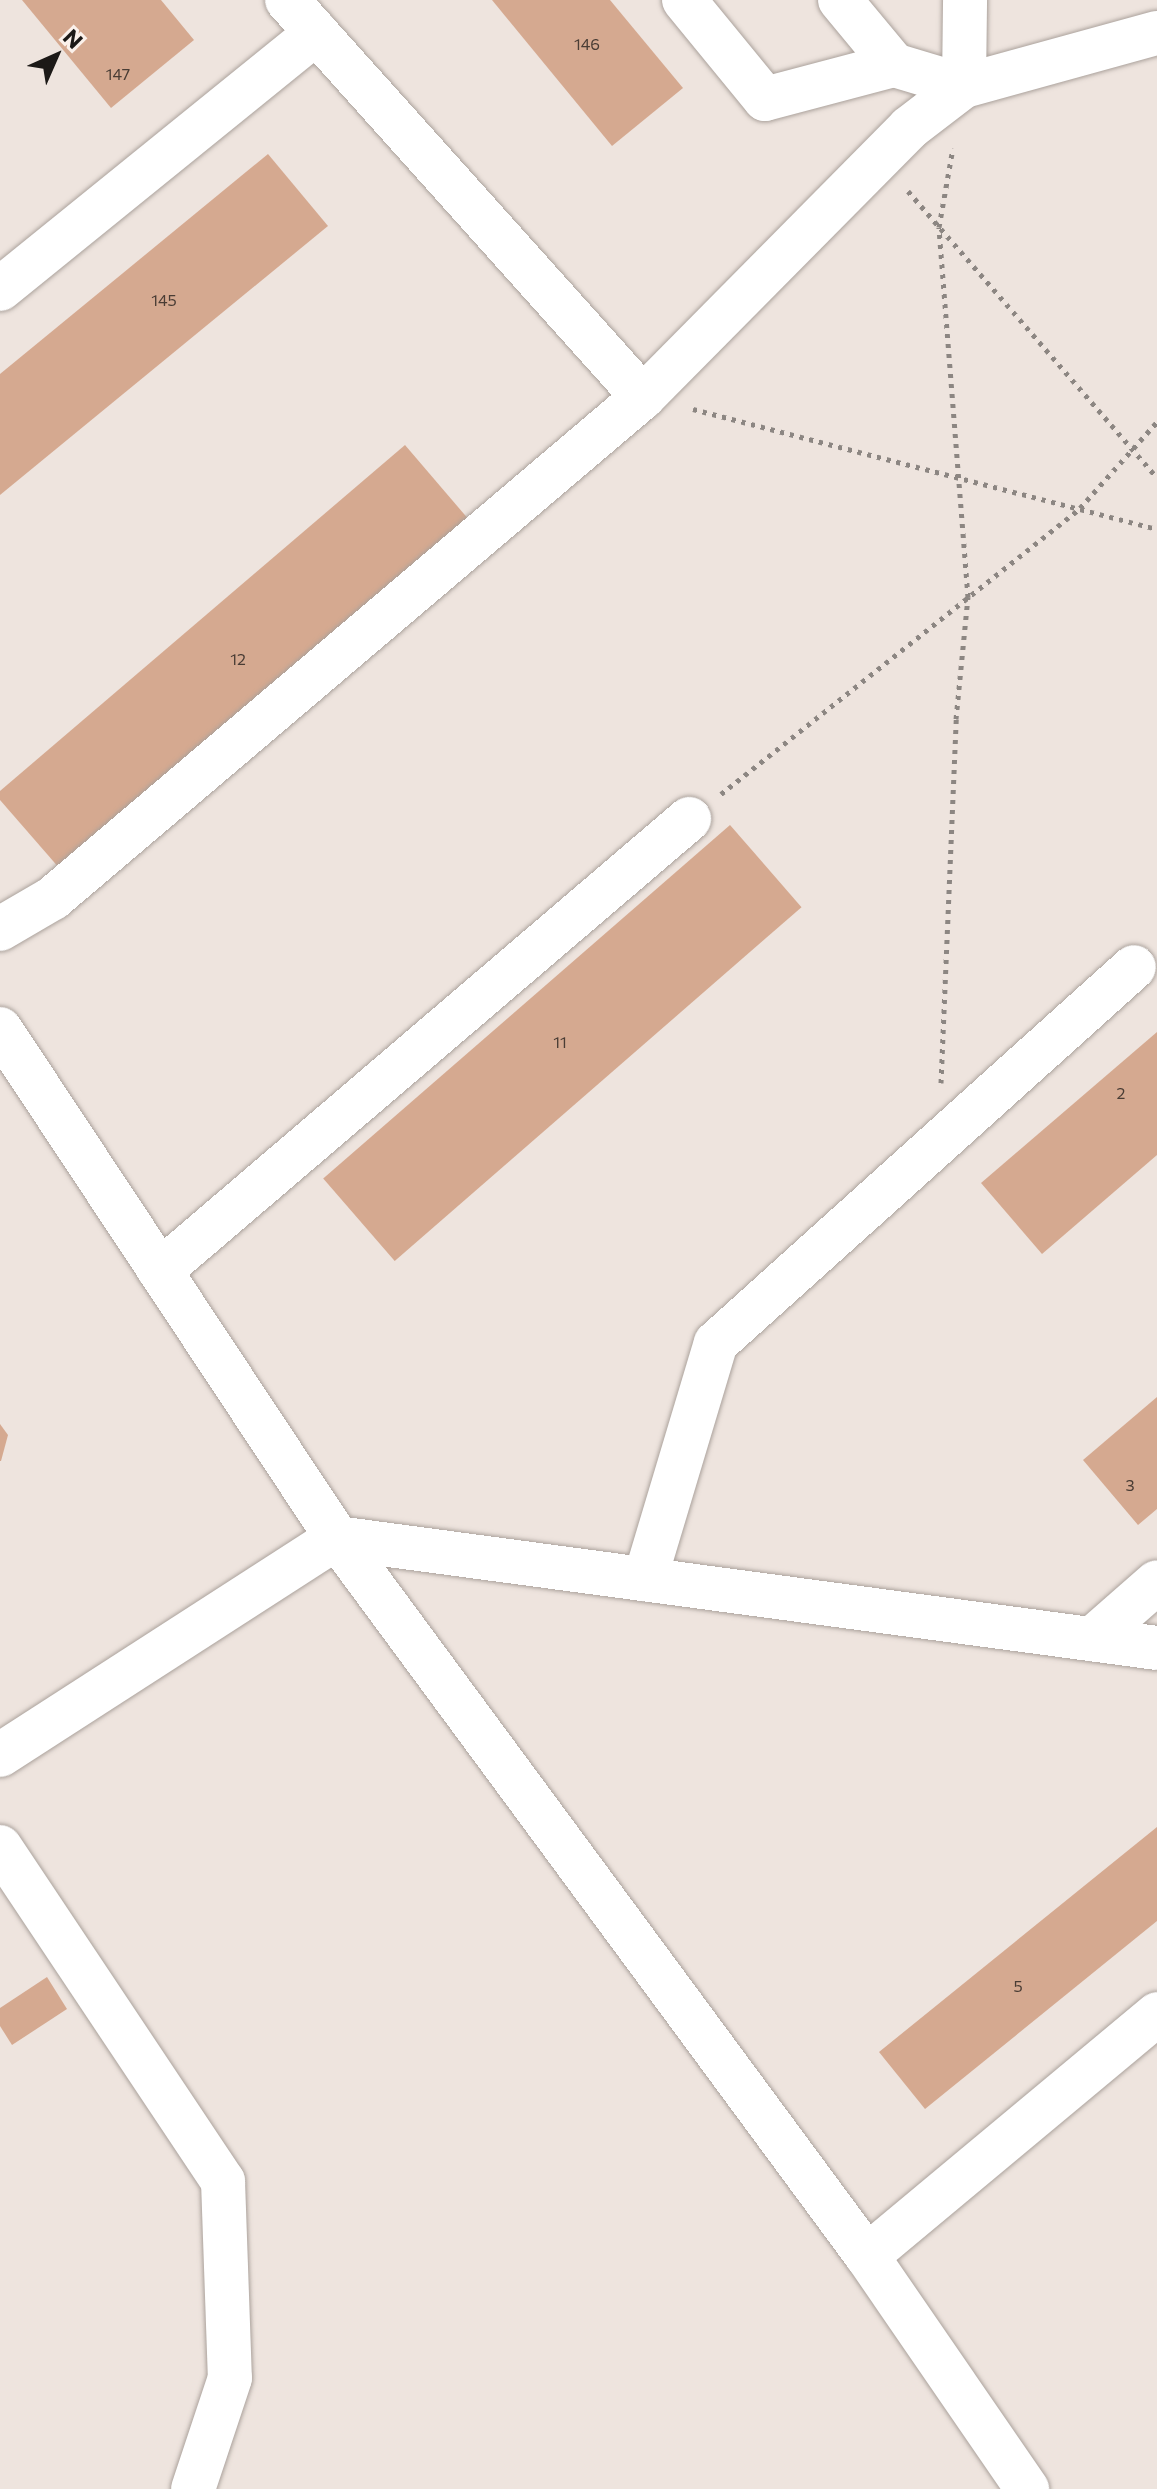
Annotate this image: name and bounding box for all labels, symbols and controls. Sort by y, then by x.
north arrow [16,16,96,96]
text: N [58,23,89,54]
house number: 146 [574,34,600,54]
house number: 147 [106,64,130,84]
house number: 145 [151,290,177,310]
house number: 12 [230,649,246,669]
house number: 11 [553,1032,567,1052]
house number: 2 [1117,1083,1125,1103]
house number: 3 [1125,1475,1135,1495]
house number: 5 [1013,1976,1023,1996]

